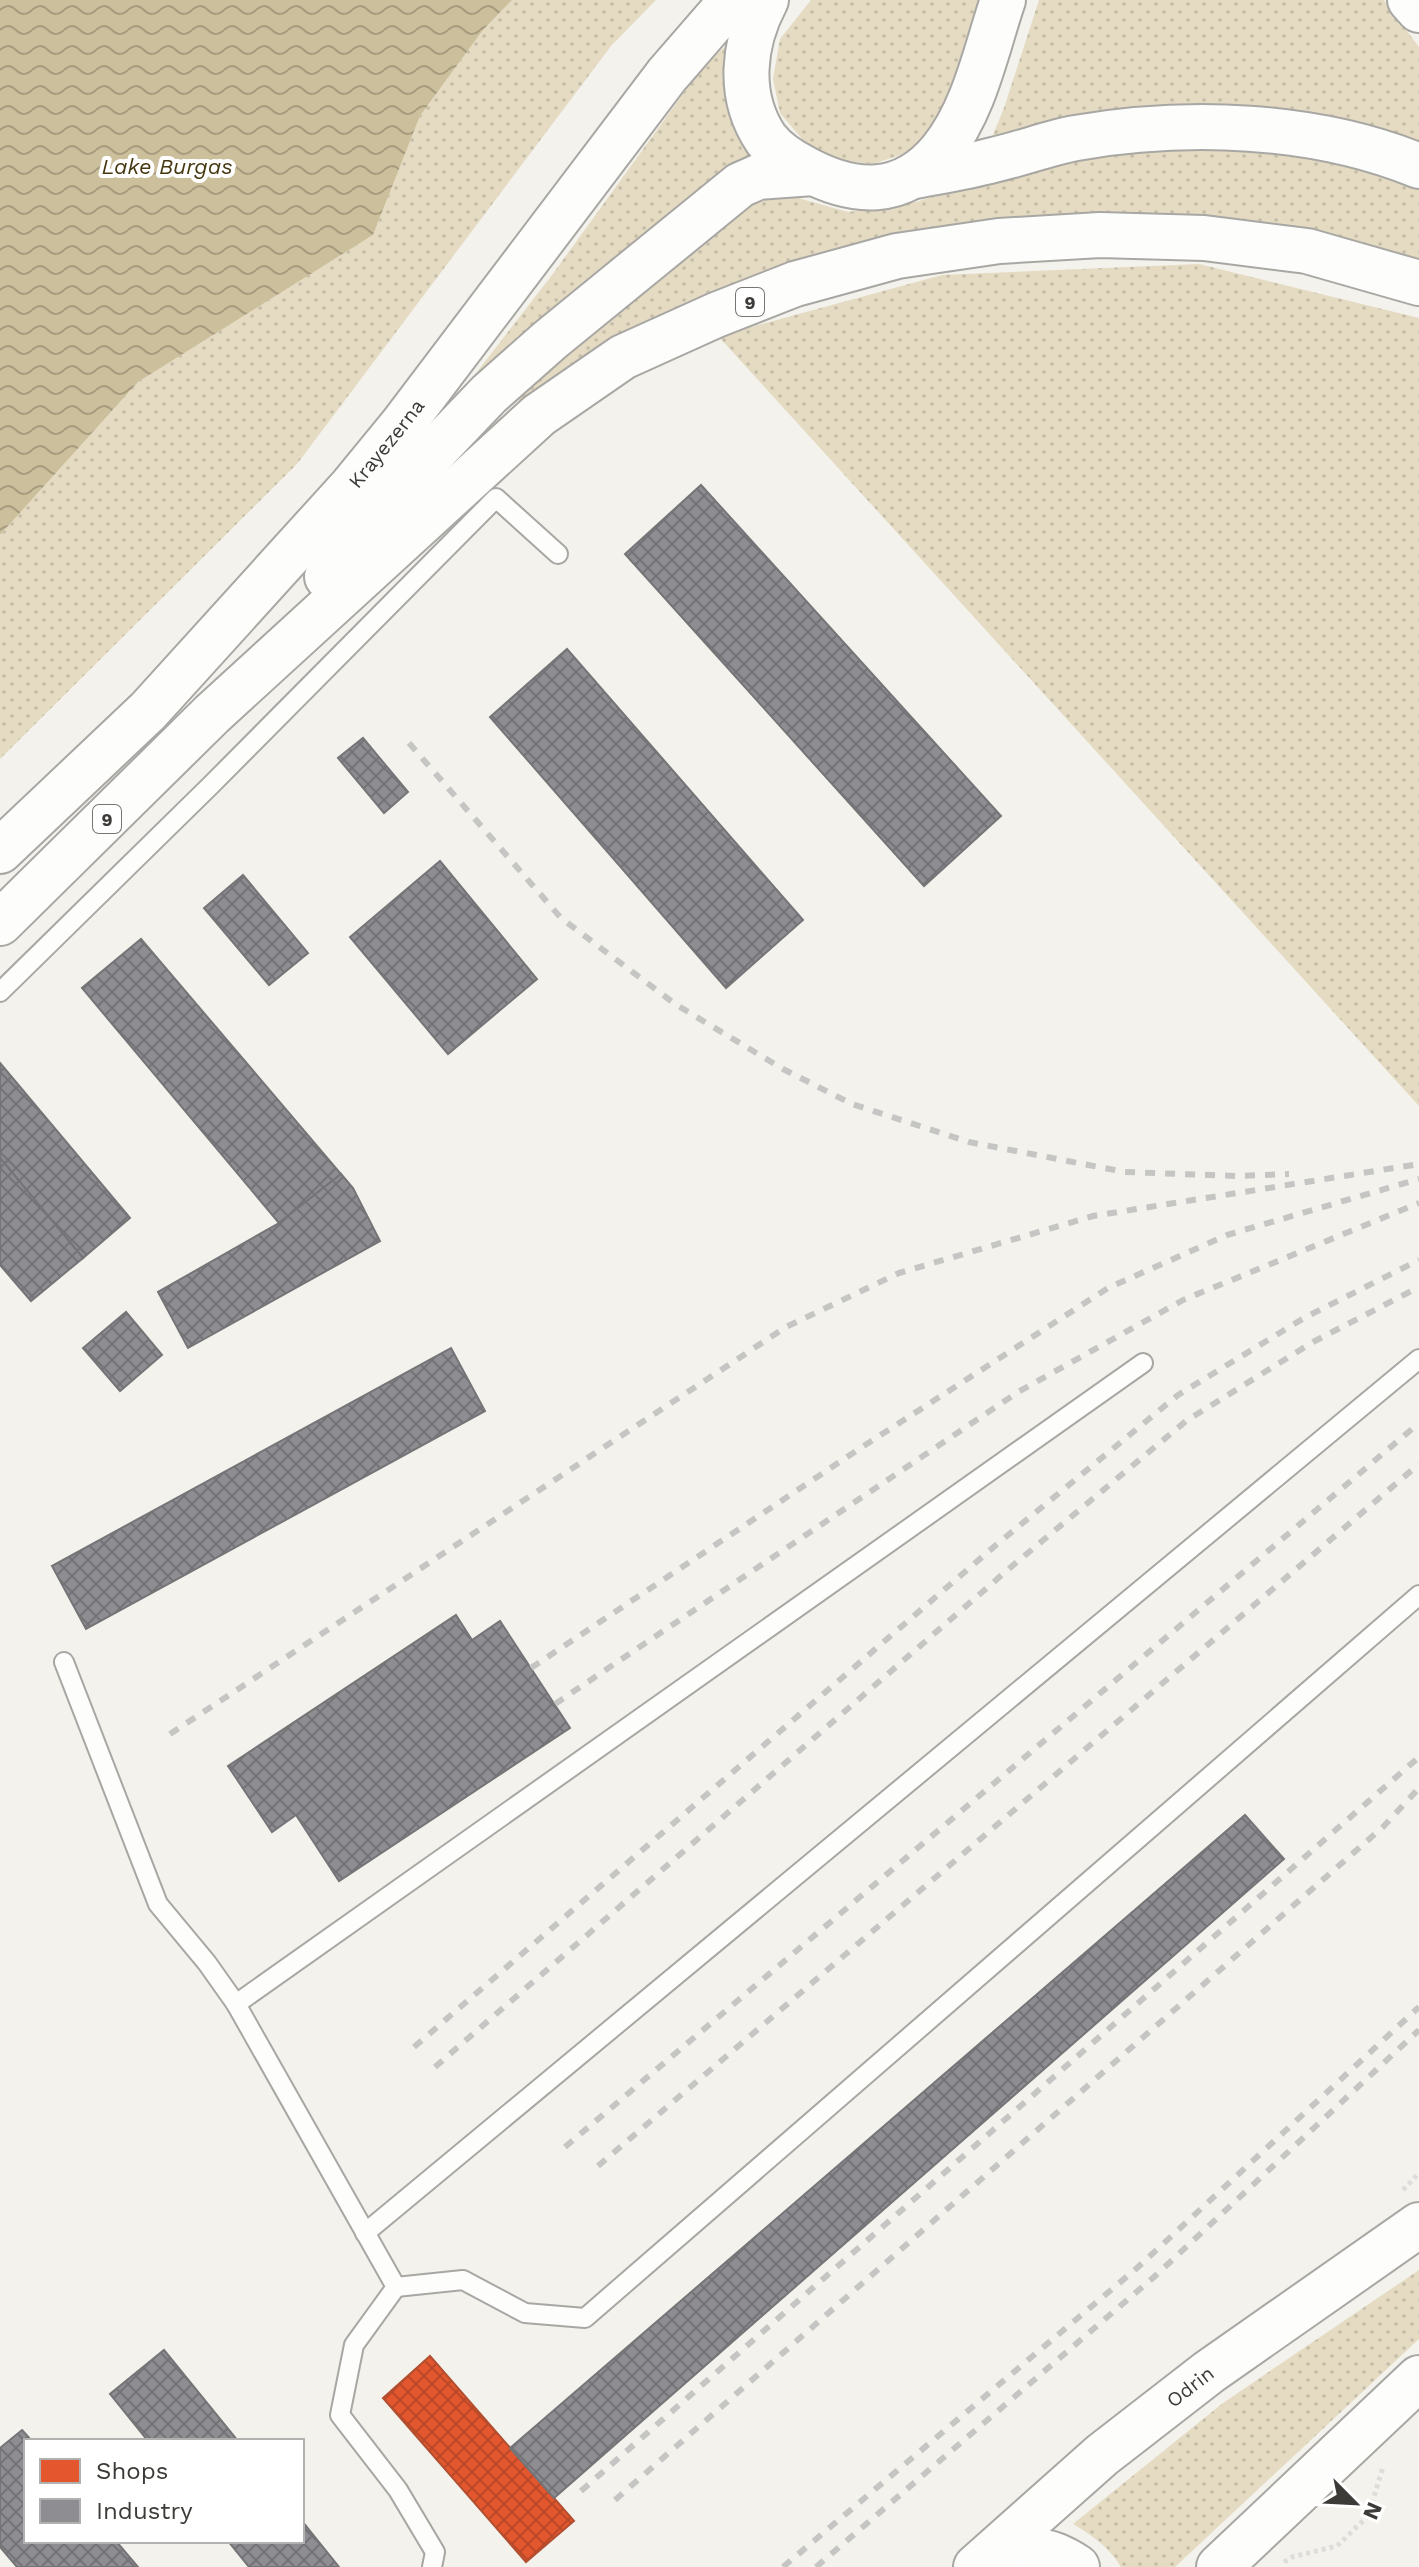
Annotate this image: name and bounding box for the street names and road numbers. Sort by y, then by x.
road number: 9 [736,288,764,316]
street label: Krayezerna [343,394,429,493]
road number: 9 [93,805,121,833]
street label: Odrin [1162,2361,1218,2413]

